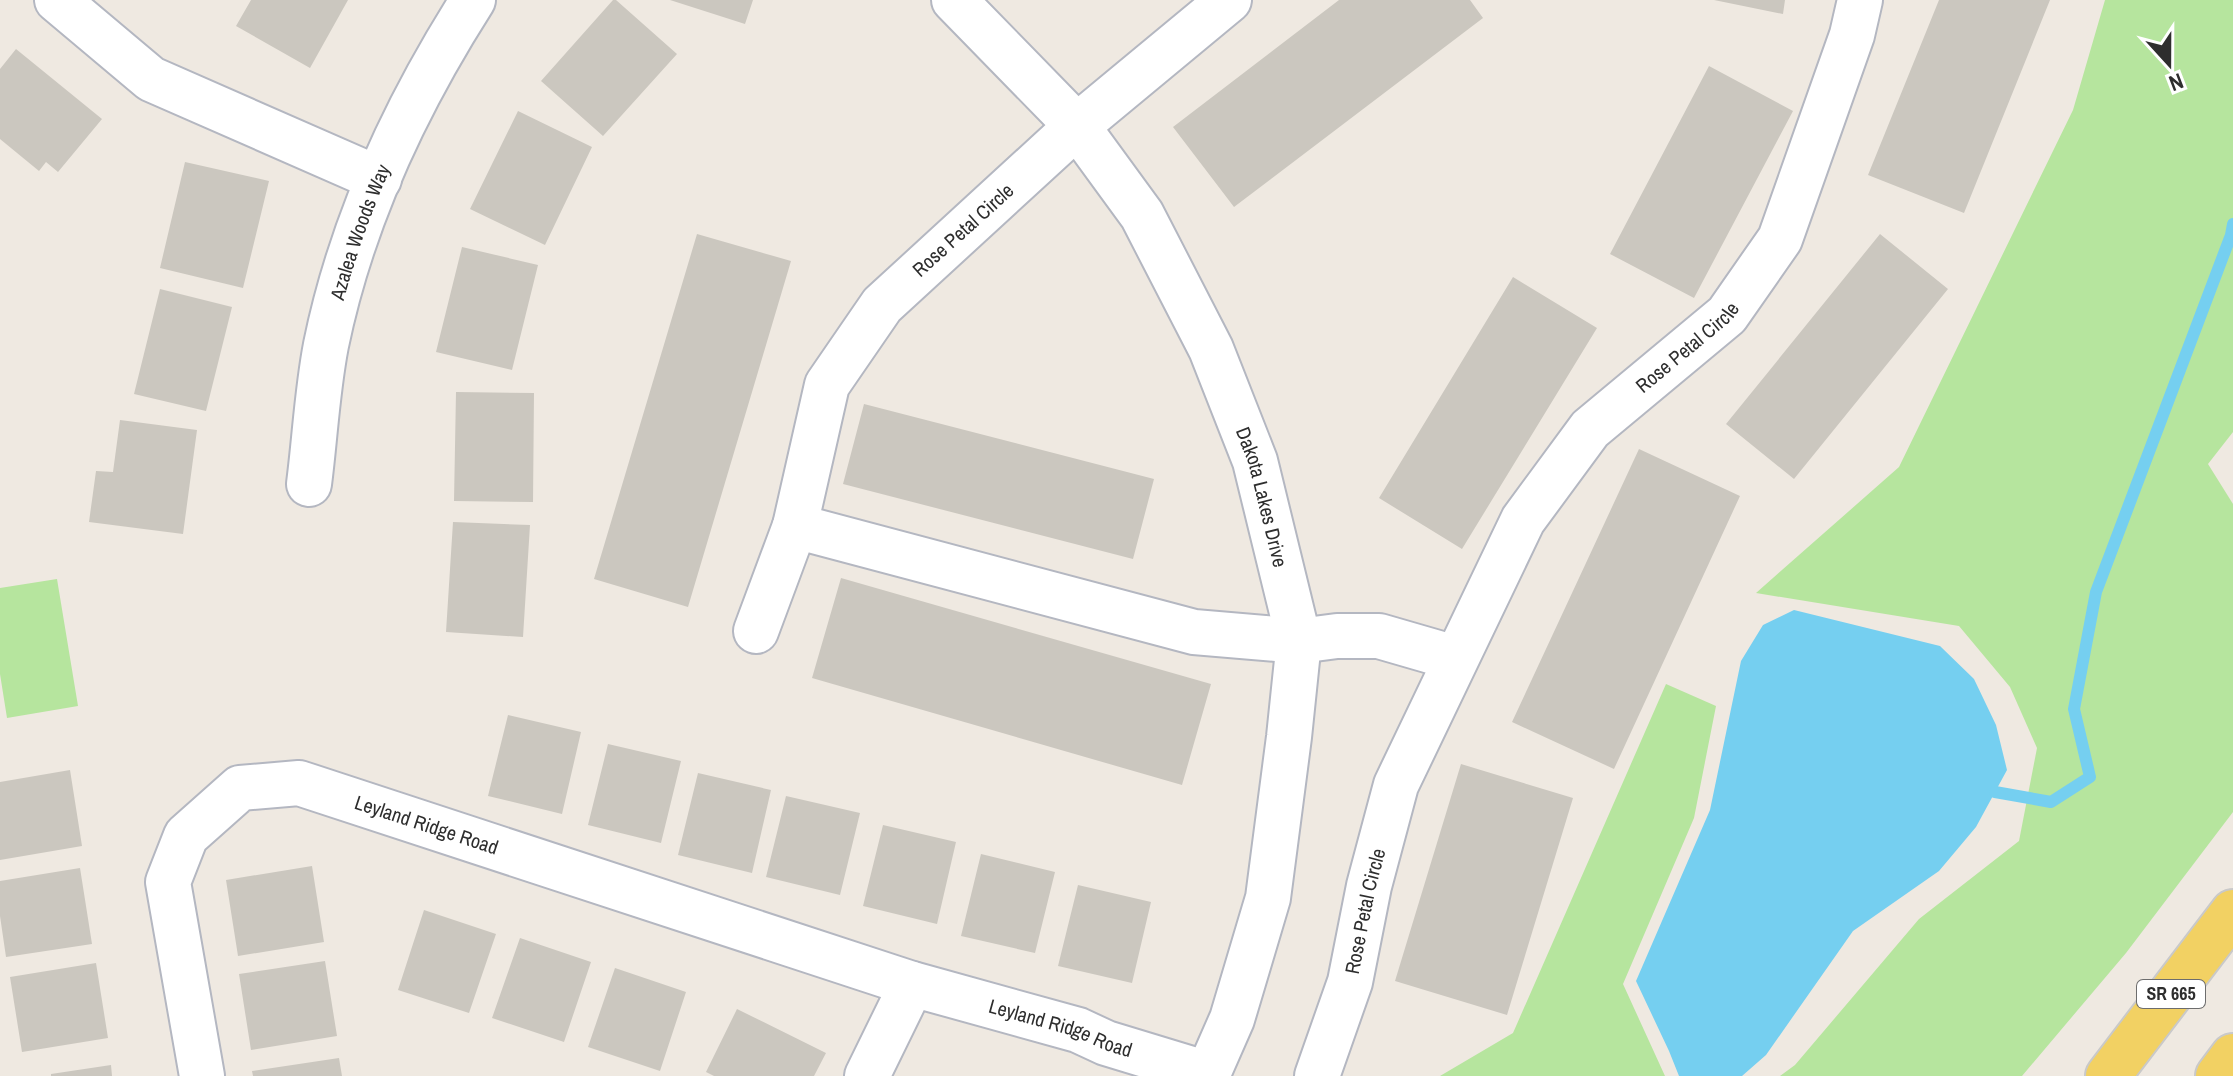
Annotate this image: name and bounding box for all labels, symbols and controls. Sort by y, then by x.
north arrow [2129,24,2209,104]
text: N [2165,66,2188,99]
street label: Azalea Woods Way [323,159,396,304]
street label: Rose Petal Circle [906,177,1019,282]
street label: Rose Petal Circle [1630,297,1745,399]
street label: Dakota Lakes Drive [1230,423,1294,570]
street label: Leyland Ridge Road [351,788,502,860]
street label: Rose Petal Circle [1338,845,1391,976]
road number: SR 665 [2137,980,2205,1008]
street label: Leyland Ridge Road [986,992,1136,1063]

